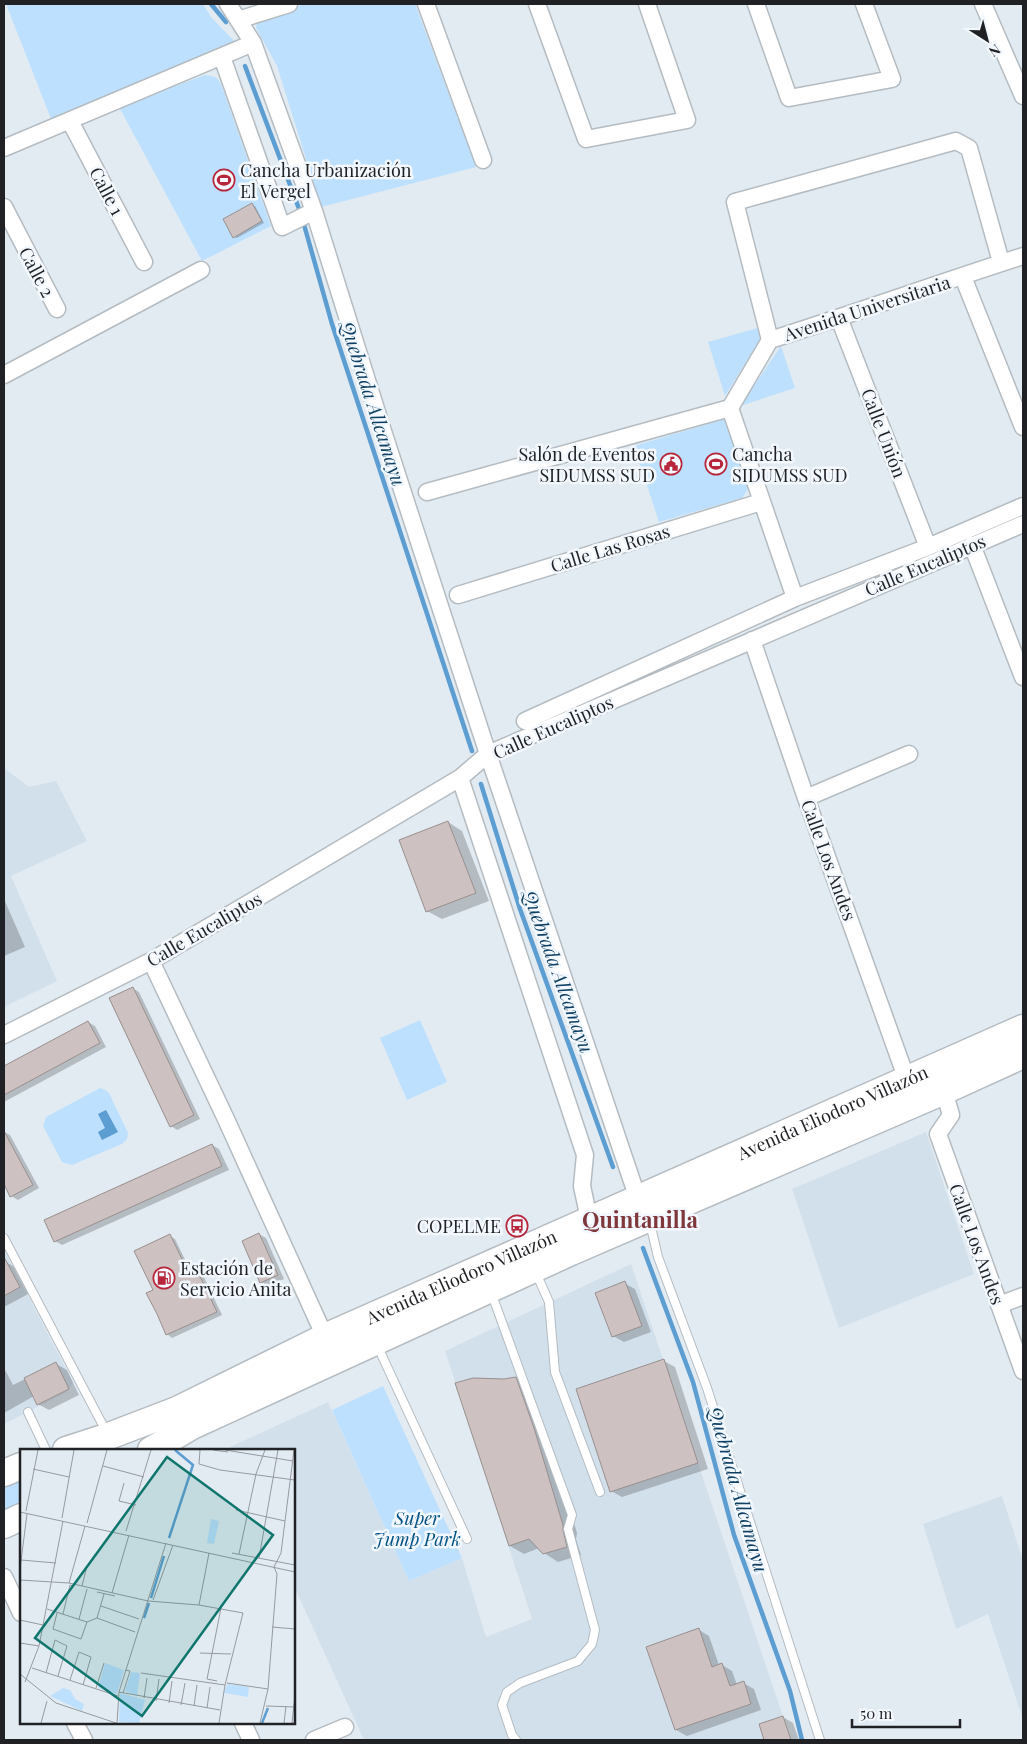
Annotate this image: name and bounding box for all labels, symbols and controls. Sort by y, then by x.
north arrow [962,15,1012,65]
text: N [985,40,1005,62]
place label: Cancha Urbanización El Vergel [240,158,412,203]
street label: Calle 1 [84,163,130,220]
sports icon: Cancha Urbanización El Vergel [212,168,236,192]
street label: Calle 2 [14,243,60,301]
street label: Avenida Universitaria [780,270,953,347]
water label: Quebrada Allcamayu [335,316,413,489]
street label: Calle Unión [856,385,912,481]
place label: Salón de Eventos SIDUMSS SUD [518,442,655,487]
place label: Cancha SIDUMSS SUD [732,442,848,487]
public building icon: Salón de Eventos SIDUMSS SUD [659,452,683,476]
sports icon: Cancha SIDUMSS SUD [704,452,728,476]
street label: Calle Las Rosas [547,518,673,578]
street label: Calle Eucaliptos [861,529,989,601]
street label: Calle Eucaliptos [489,690,617,764]
street label: Calle Los Andes [796,796,862,924]
water label: Quebrada Allcamayu [517,885,601,1056]
street label: Calle Eucaliptos [142,886,266,972]
street label: Avenida Eliodoro Villazón [732,1059,932,1166]
street label: Calle Los Andes [944,1180,1010,1308]
district label: Quintanilla [582,1204,699,1234]
place label: COPELME [417,1214,501,1238]
bus stop icon: COPELME [505,1214,529,1238]
street label: Avenida Eliodoro Villazón [361,1224,561,1330]
place label: Estación de Servicio Anita [180,1256,291,1301]
fuel station icon: Estación de Servicio Anita [152,1266,176,1290]
water label: Quebrada Allcamayu [703,1402,775,1575]
inset map [20,1449,295,1724]
park label: Super Jump Park [373,1506,461,1551]
scale bar [852,1696,960,1728]
text: 50 m [860,1703,893,1723]

